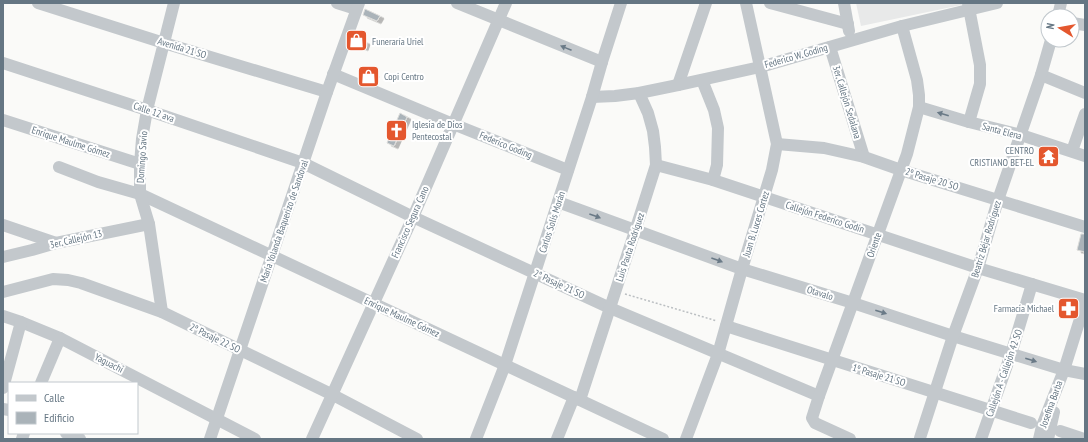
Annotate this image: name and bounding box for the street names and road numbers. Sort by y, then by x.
street label: Avenida 21 SO [156,34,208,62]
street label: Federico W. Goding [763,41,829,71]
street label: 3er. Callejón Sedalana [830,64,864,140]
street label: Calle 12 ava [132,99,176,125]
street label: Santa Elena [981,119,1023,143]
street label: Enrique Maulme Gómez [30,123,112,161]
street label: Federico Goding [478,128,534,162]
street label: Domingo Savio [134,131,150,183]
street label: María Yolanda Baquerizo de Sandoval [257,157,311,284]
street label: 2º Pasaje 20 SO [904,165,961,193]
street label: Francisco Segura Cano [388,184,432,260]
street label: Juan B. Luces Cortez [739,189,772,260]
street label: Carlos Solís Morán [536,190,568,254]
street label: Callejón Federico Godín [784,198,866,236]
street label: Beatriz Béjar Rodríguez [968,198,1004,279]
street label: Luis Pauta Rodríguez [613,210,647,283]
street label: 3er. Callejón 13 [49,227,103,251]
street label: Oriente [863,231,885,259]
street label: 2° Pasaje 21 SO [531,266,587,302]
street label: Otavalo [805,283,835,303]
street label: Enrique Maulme Gómez [362,294,442,340]
street label: 2º Pasaje 22 SO [188,320,243,356]
street label: Callejón A - Callejón 42 SO [983,327,1025,419]
street label: Yaguachi [92,350,126,376]
street label: 1º Pasaje 21 SO [851,361,908,389]
street label: Josefina Barba [1036,379,1065,430]

